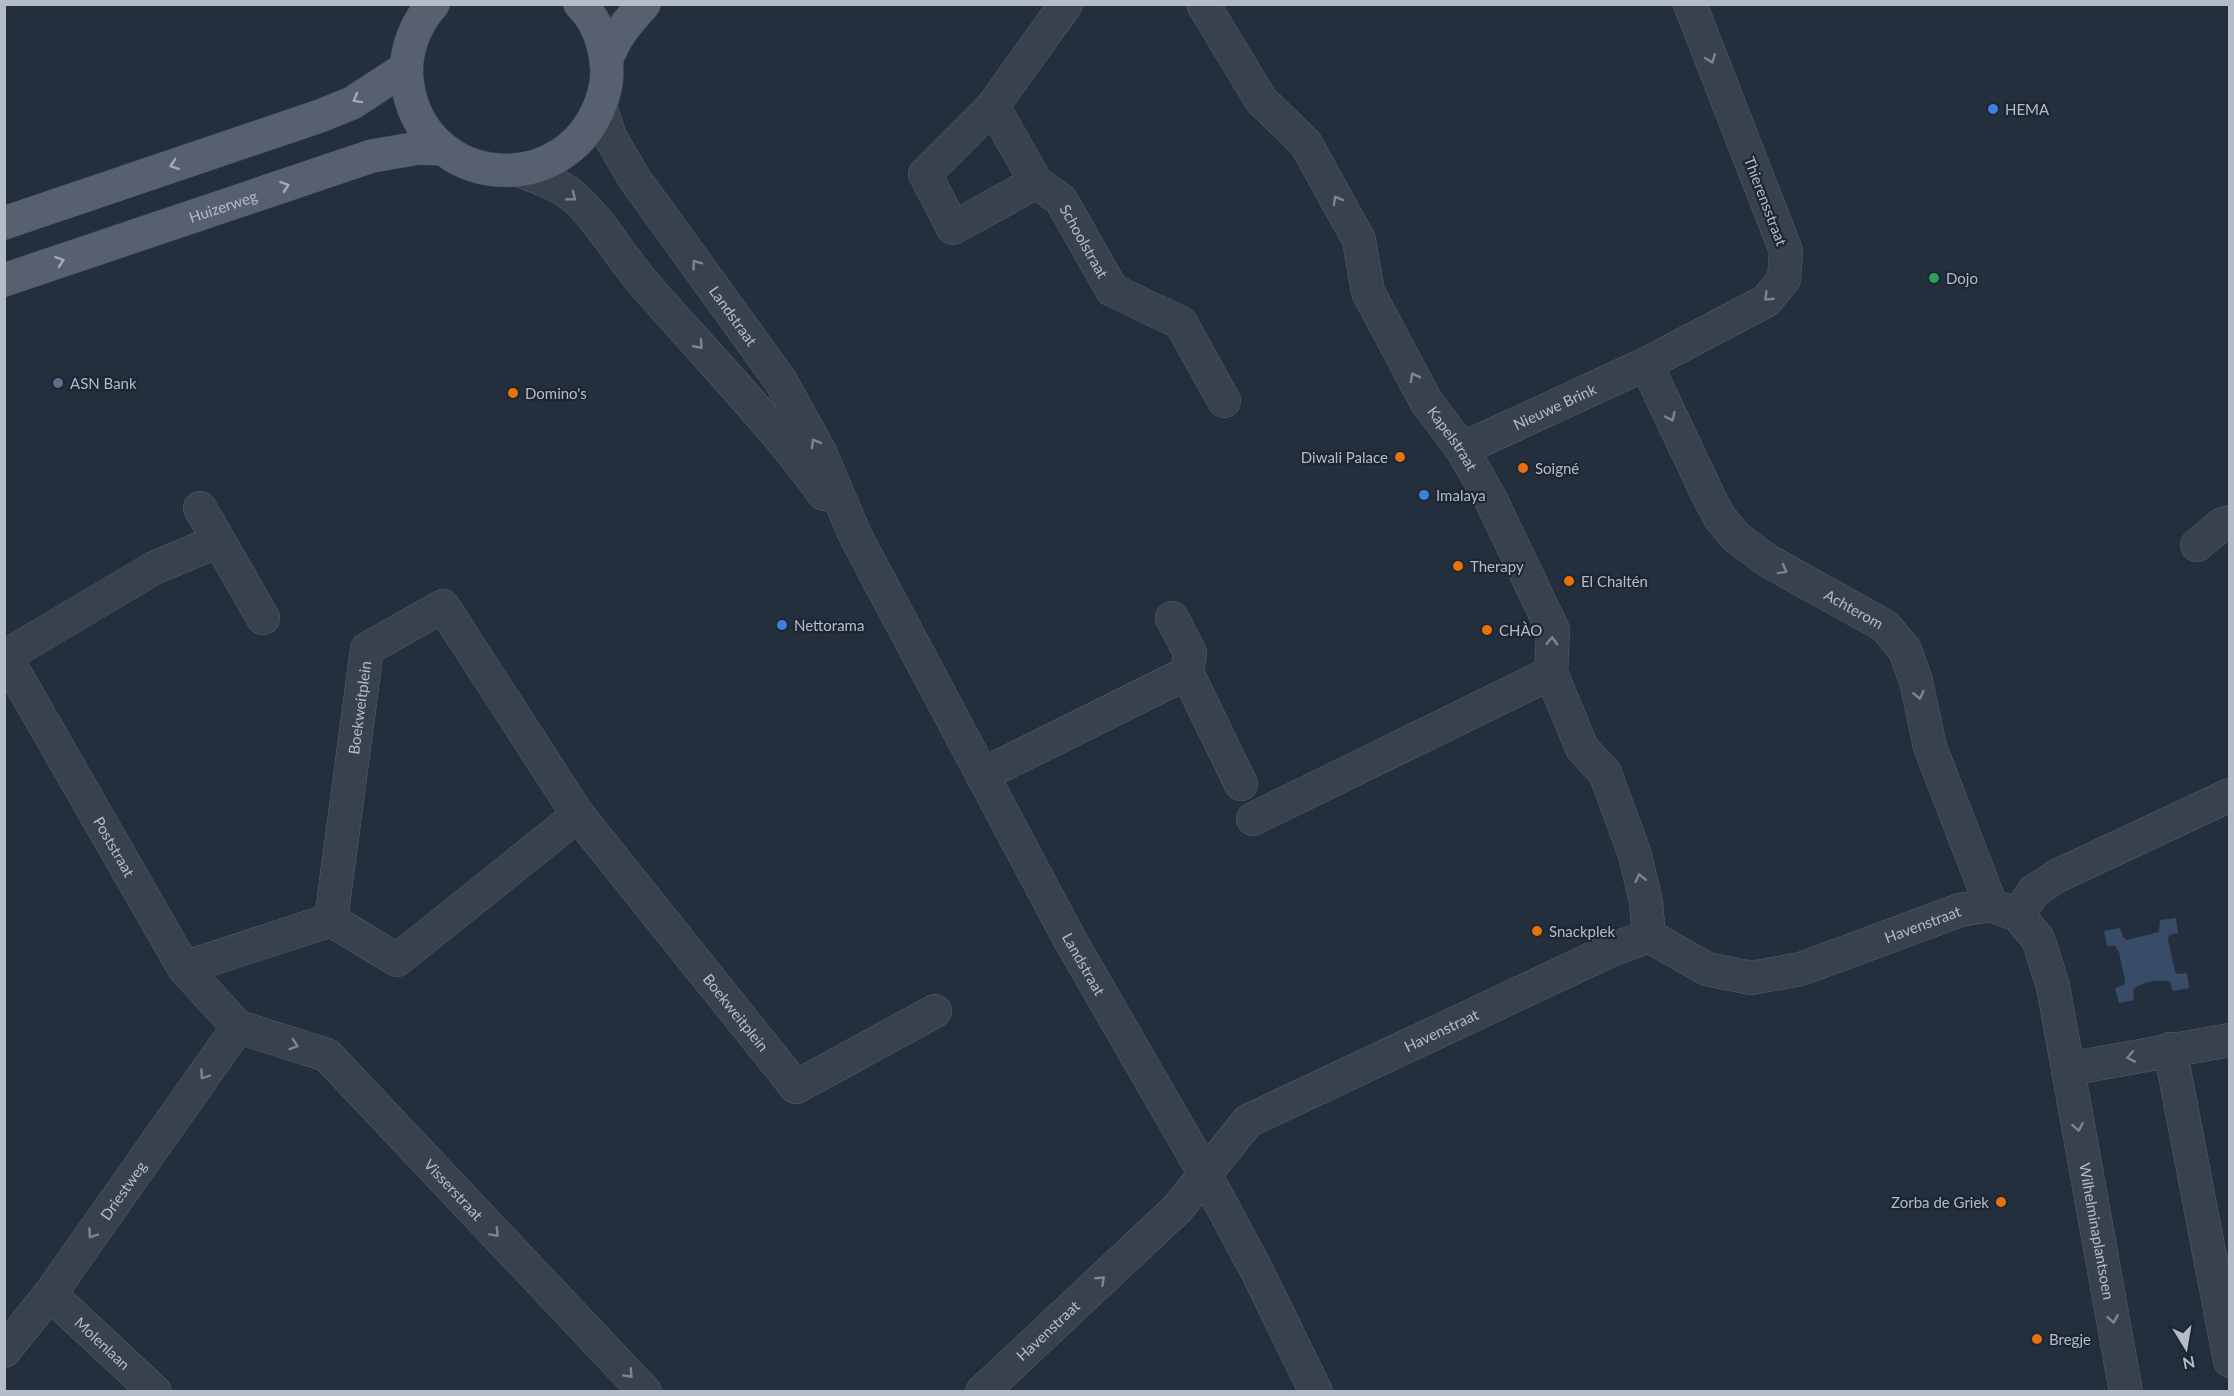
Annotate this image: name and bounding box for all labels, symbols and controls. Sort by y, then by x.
one-way arrow [1704,53,1716,64]
one-way arrow [353,92,363,103]
place label: HEMA [2005,100,2050,118]
marker: HEMA [1986,102,2000,116]
street label: Thierensstraat [1741,154,1791,249]
one-way arrow [169,158,180,170]
one-way arrow [279,181,290,193]
street label: Huizerweg [187,186,259,226]
one-way arrow [565,190,576,201]
one-way arrow [1333,196,1344,206]
street label: Schoolstraat [1056,201,1113,282]
one-way arrow [54,256,65,268]
one-way arrow [692,259,703,270]
place label: Dojo [1946,269,1978,287]
marker: Dojo [1927,271,1941,285]
street label: Landstraat [706,282,762,350]
one-way arrow [1764,290,1775,300]
one-way arrow [692,338,703,349]
one-way arrow [1410,373,1421,384]
place label: ASN Bank [70,374,137,392]
marker: ASN Bank [51,376,65,390]
street label: Nieuwe Brink [1510,379,1599,433]
place label: Domino's [525,384,587,402]
marker: Domino's [506,386,520,400]
street label: Kapelstraat [1424,403,1482,474]
one-way arrow [1663,410,1675,421]
one-way arrow [811,439,822,449]
place label: Diwali Palace [1301,448,1388,466]
marker: Diwali Palace [1393,450,1407,464]
place label: Soigné [1535,459,1579,477]
marker: Soigné [1516,461,1530,475]
place label: Imalaya [1436,486,1486,504]
marker: Imalaya [1417,488,1431,502]
place label: Therapy [1470,557,1524,575]
marker: Therapy [1451,559,1465,573]
one-way arrow [1777,563,1787,574]
place label: El Chaltén [1581,572,1648,590]
marker: El Chaltén [1562,574,1576,588]
street label: Achterom [1821,585,1887,632]
place label: Nettorama [794,616,864,634]
marker: Nettorama [775,618,789,632]
place label: CHÀO [1499,621,1542,639]
marker: CHÀO [1480,623,1494,637]
one-way arrow [1546,636,1559,645]
street label: Boekweitplein [344,660,374,755]
one-way arrow [1912,690,1925,700]
street label: Poststraat [90,813,139,880]
one-way arrow [1635,873,1648,883]
street label: Havenstraat [1882,901,1964,946]
place label: Snackplek [1549,922,1615,940]
marker: Snackplek [1530,924,1544,938]
street label: Landstraat [1059,930,1109,999]
street label: Boekweitplein [700,970,773,1055]
street label: Havenstraat [1401,1005,1482,1055]
one-way arrow [288,1037,299,1050]
one-way arrow [2126,1050,2136,1063]
one-way arrow [200,1068,211,1079]
one-way arrow [2071,1122,2084,1132]
street label: Visserstraat [421,1155,487,1224]
street label: Driestweg [96,1157,150,1223]
street label: Wilhelminaplantsoen [2076,1161,2118,1301]
place label: Zorba de Griek [1891,1193,1989,1211]
marker: Zorba de Griek [1994,1195,2008,1209]
one-way arrow [487,1225,498,1236]
one-way arrow [88,1227,99,1238]
one-way arrow [1094,1276,1105,1287]
street label: Havenstraat [1012,1296,1083,1364]
street label: Molenlaan [71,1313,134,1373]
one-way arrow [2106,1313,2119,1323]
north arrow [2156,1318,2216,1378]
place label: Bregje [2049,1330,2091,1348]
marker: Bregje [2030,1332,2044,1346]
text: N [2181,1353,2197,1374]
one-way arrow [621,1367,632,1378]

